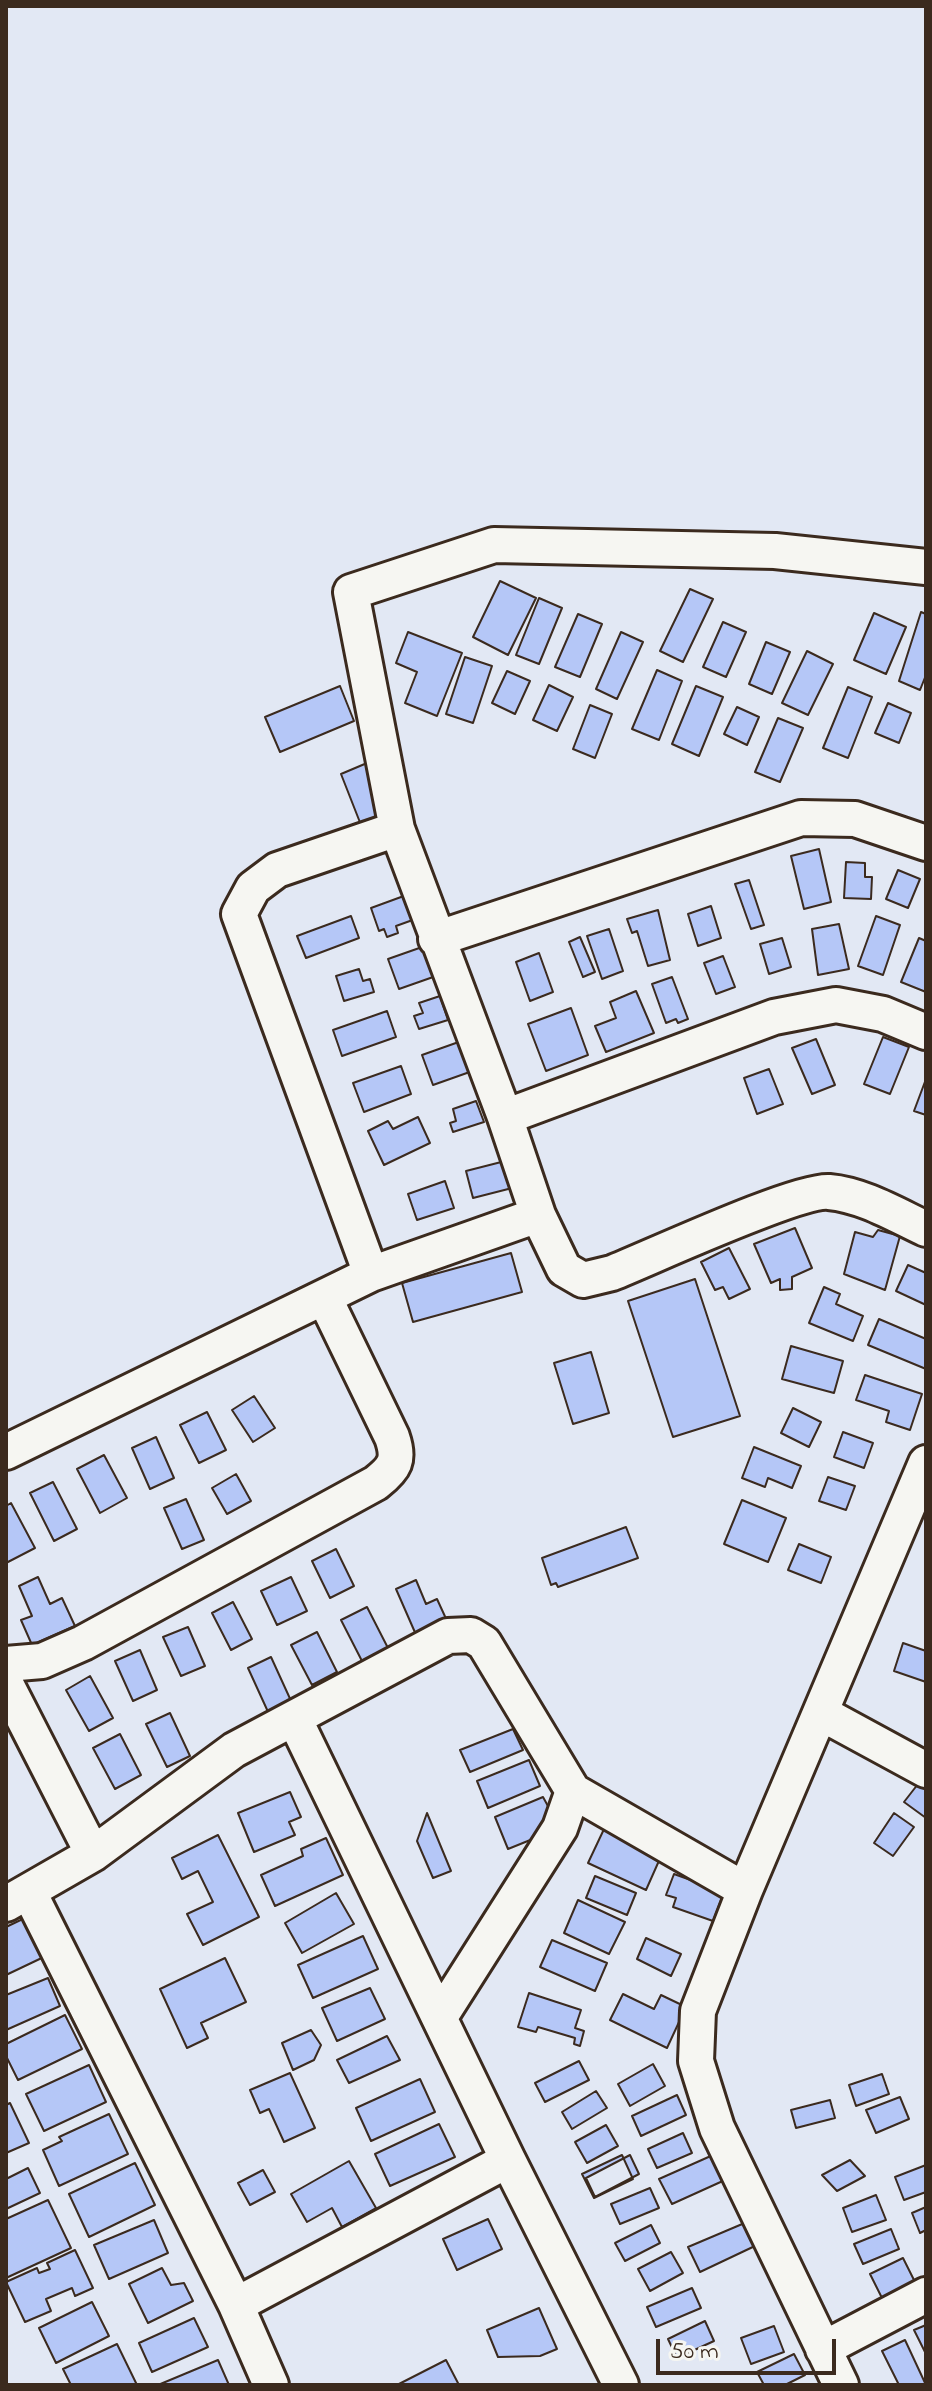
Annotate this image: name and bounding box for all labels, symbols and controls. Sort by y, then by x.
scale bar [660,2323,840,2373]
text: 50 m [670,2335,719,2370]

